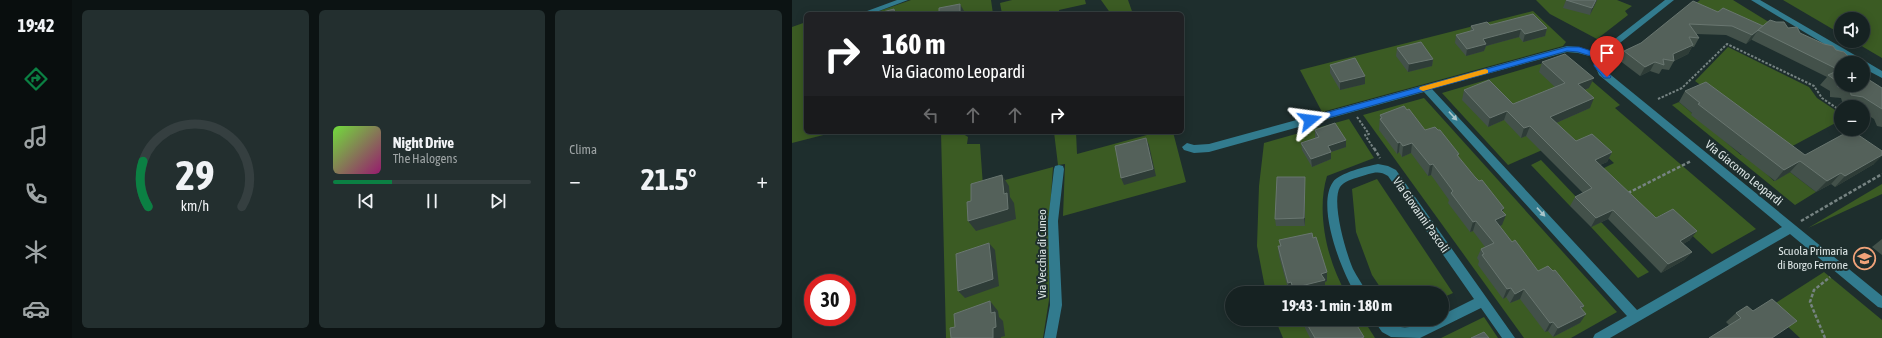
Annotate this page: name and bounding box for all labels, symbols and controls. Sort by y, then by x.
map controls [1834,12,1870,136]
button: sound [1834,12,1870,48]
text: 19:42 [17,15,55,36]
icon: right [816,28,868,80]
text: 160 m [882,28,945,60]
pin [1590,36,1624,77]
icon: arrive [1596,42,1618,64]
button: + [1834,56,1870,92]
text: Via Giacomo Leopardi [882,61,1025,82]
icon: directions [22,65,50,93]
position arrow [1289,99,1331,141]
button: − [1834,100,1870,136]
icon: left [920,104,942,126]
icon: ahead [962,104,984,126]
icon: ahead [1004,104,1026,126]
icon: right [1046,104,1068,126]
one-way arrow [1448,112,1457,121]
icon: music [22,123,50,151]
text: Night Drive [393,134,454,151]
street label: Via Giacomo Leopardi [1702,138,1786,208]
text: Clima [569,142,597,157]
text: 29 [176,151,215,199]
text: The Halogens [393,151,457,166]
text: 21.5° [641,162,697,196]
text: − [569,167,581,193]
text: + [757,167,768,193]
street label: Via Giovanni Pascoli [1390,175,1452,255]
icon: phone [22,180,50,208]
icon: previous [355,190,377,212]
icon: pause [421,190,443,212]
icon: next [487,190,509,212]
text: km/h [181,198,209,214]
one-way arrow [1536,207,1545,217]
street label: Via Vecchia di Cuneo [1035,209,1049,299]
icon: climate [22,238,50,266]
place label: Scuola Primaria di Borgo Ferrone [1777,244,1848,272]
school or university icon: Scuola Primaria di Borgo Ferrone [1851,245,1877,271]
speed limit sign: 30 [804,274,856,326]
icon: car [22,295,50,323]
text: 19:43 · 1 min · 180 m [1282,297,1392,314]

